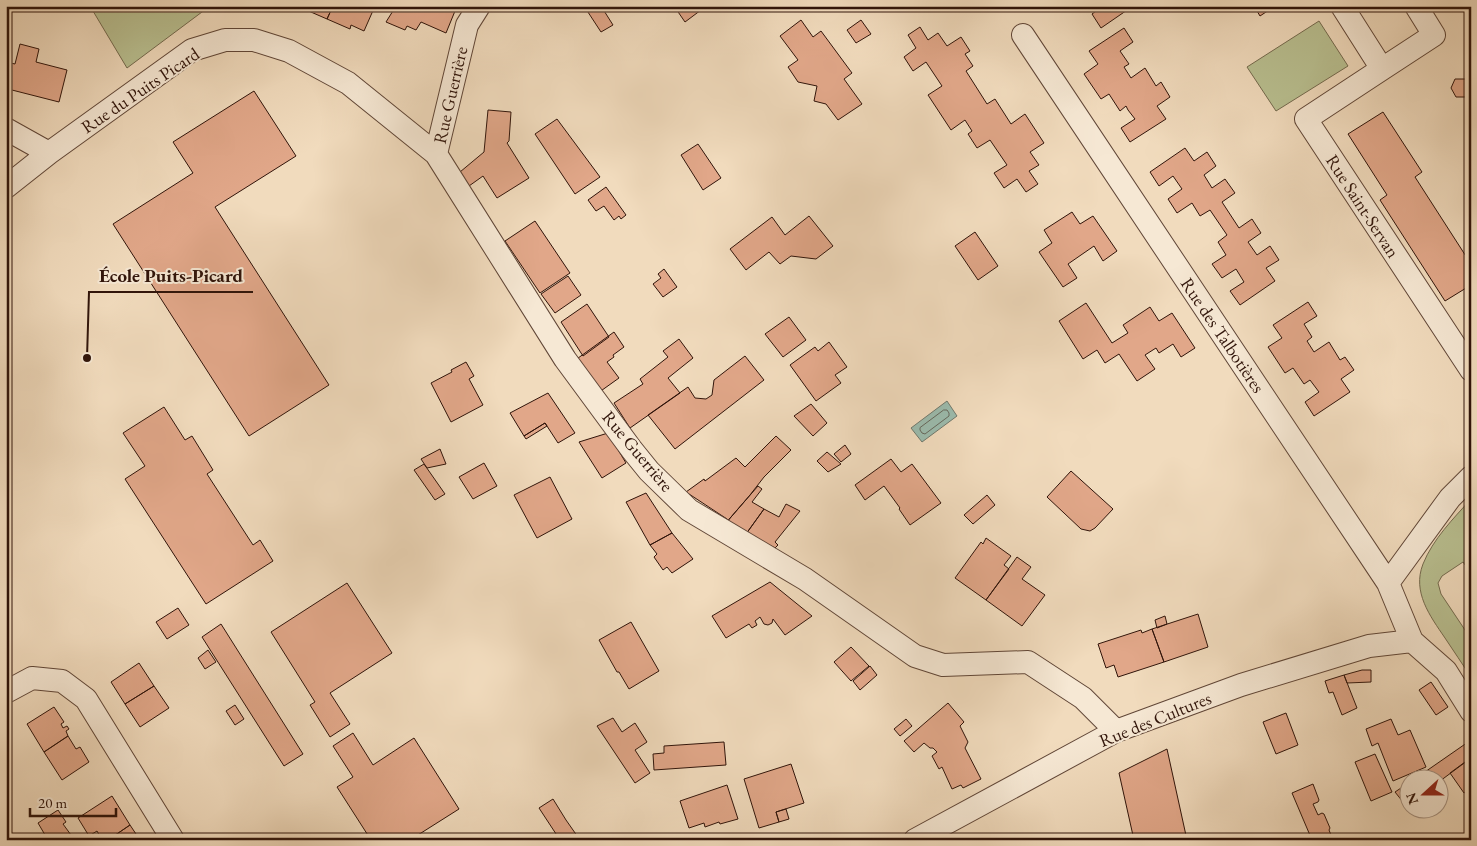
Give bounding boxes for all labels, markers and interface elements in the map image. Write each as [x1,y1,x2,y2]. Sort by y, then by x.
street label: Rue du Puits Picard [76,41,204,138]
street label: Rue Guerrière [428,44,472,146]
street label: Rue Saint-Servan [1321,150,1405,262]
callout: École Puits-Picard [89,258,253,292]
text: École Puits-Picard [99,263,244,288]
street label: Rue des Talbotières [1176,273,1270,397]
street label: Rue Guerrière [597,406,679,496]
street label: Rue des Cultures [1095,686,1215,752]
north arrow [1400,768,1450,818]
scale bar [30,786,116,818]
text: N [1401,790,1422,807]
text: 20 m [38,793,67,812]

